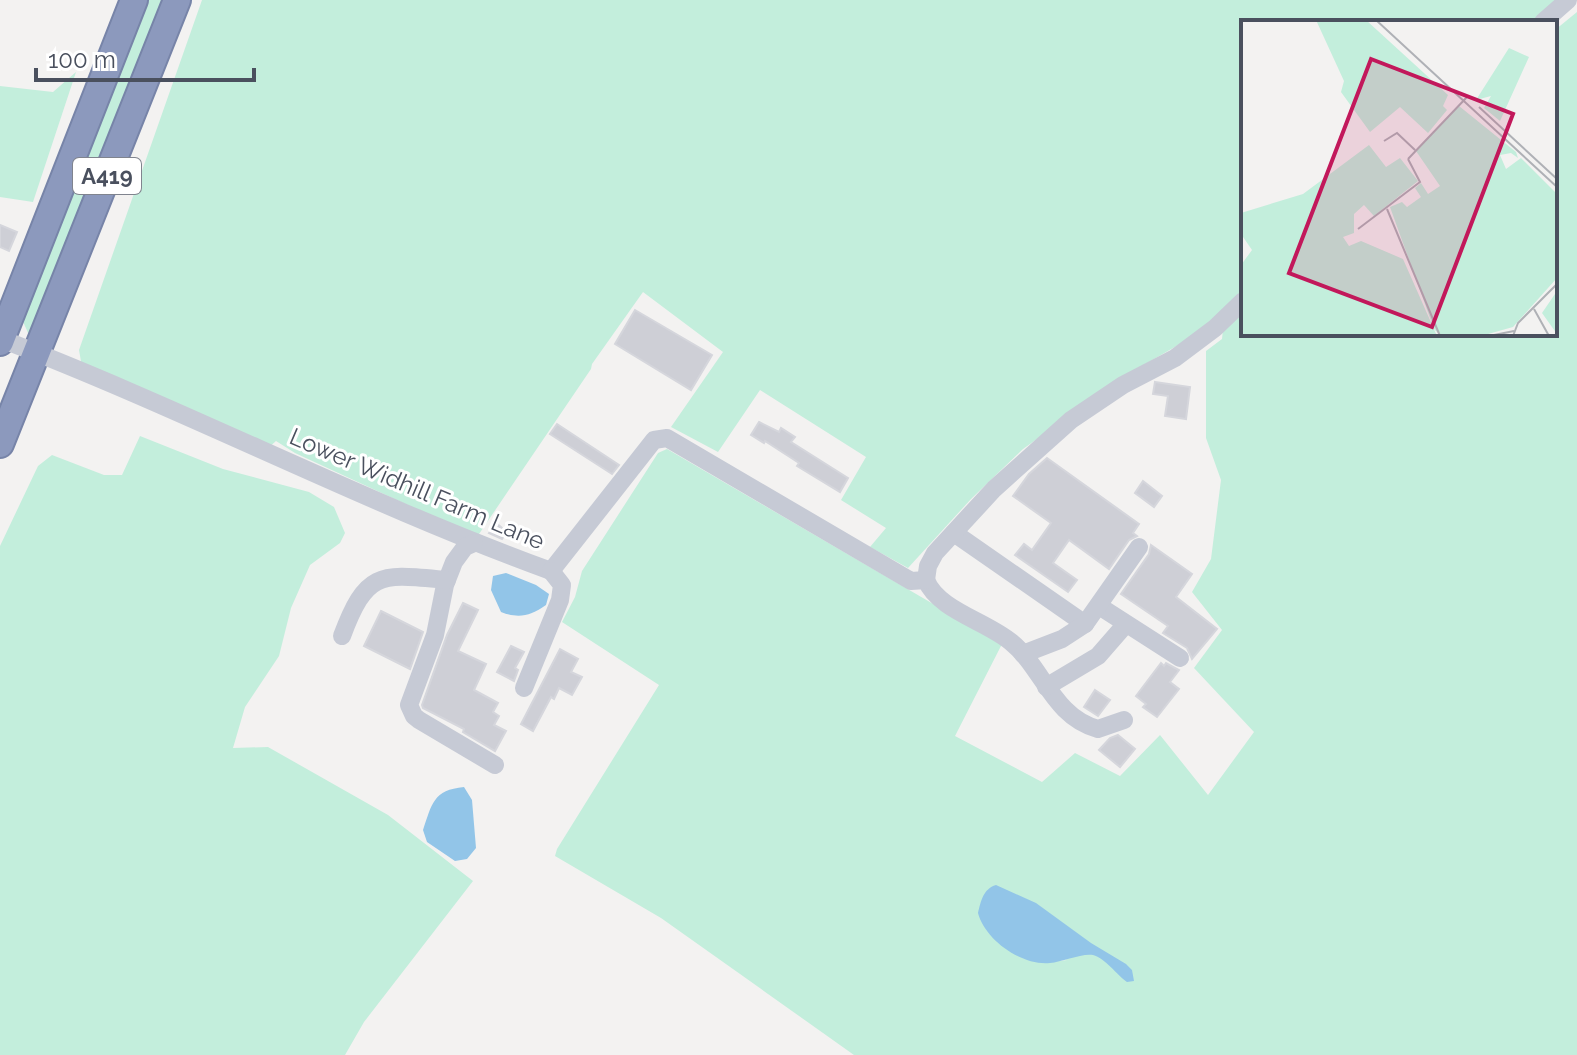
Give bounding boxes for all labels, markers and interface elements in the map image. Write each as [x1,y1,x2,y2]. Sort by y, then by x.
inset map [1241,20,1557,336]
scale bar [36,32,254,82]
text: 100 m [48,45,116,74]
road number: A419 [73,158,141,194]
street label: Lower Widhill Farm Lane [285,422,549,555]

